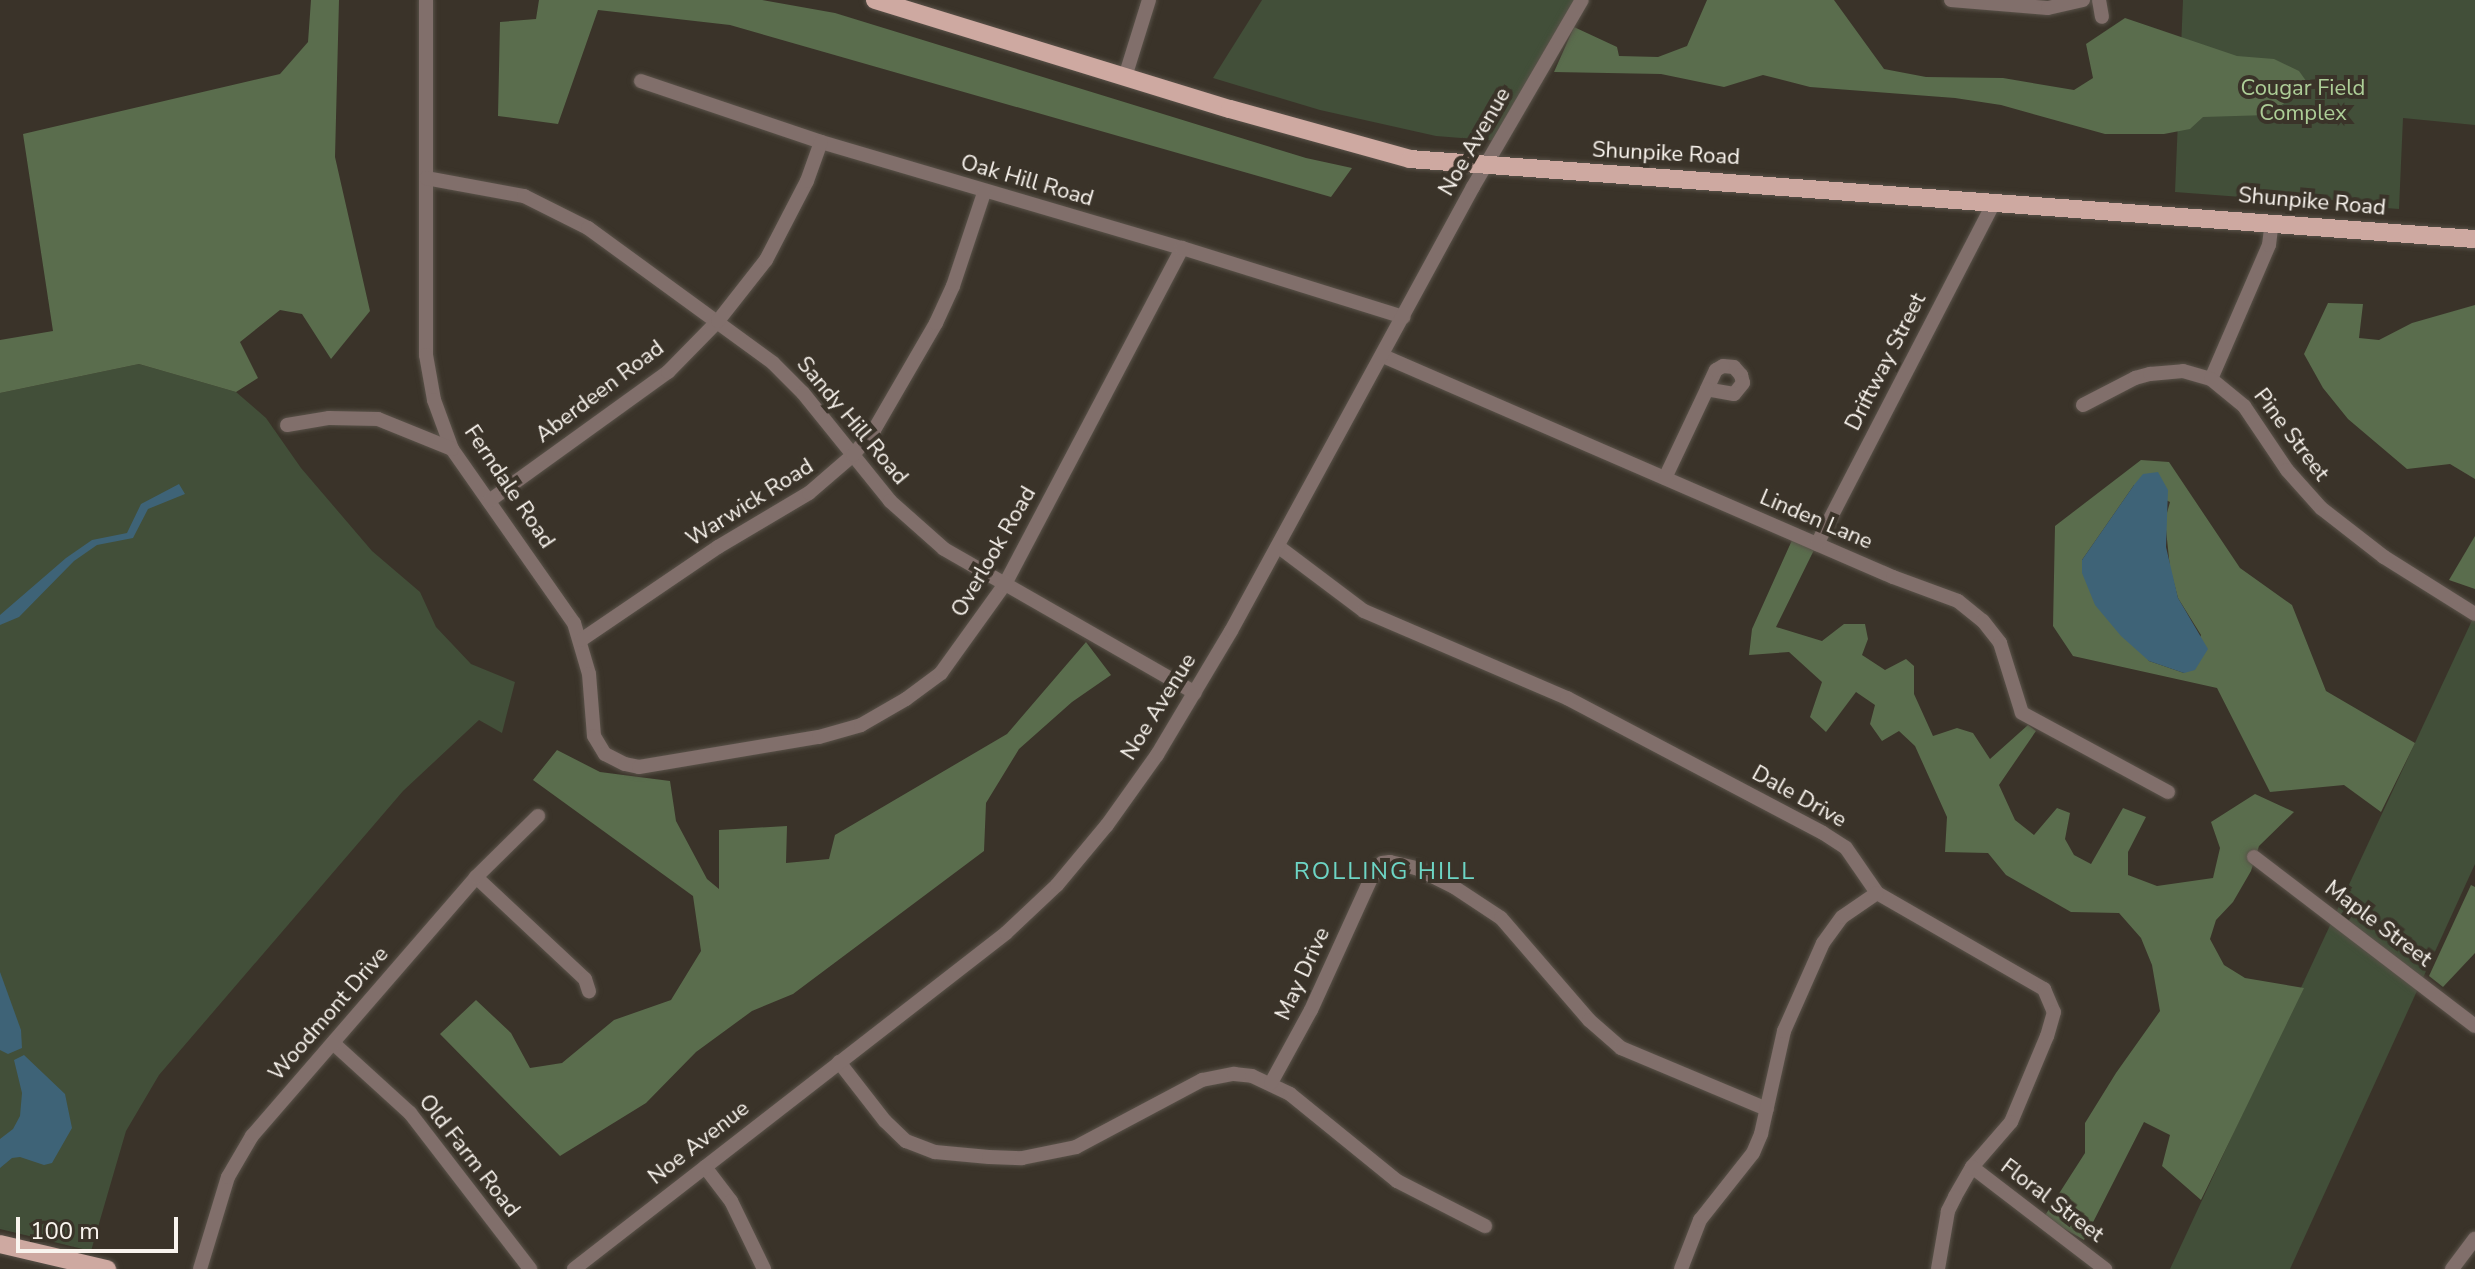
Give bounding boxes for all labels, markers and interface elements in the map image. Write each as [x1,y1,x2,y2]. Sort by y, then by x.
park label: Cougar Field Complex [2241,75,2365,126]
street label: Noe Avenue [1433,83,1517,201]
street label: Shunpike Road [1591,137,1741,171]
street label: Oak Hill Road [958,149,1096,213]
street label: Shunpike Road [2237,182,2387,222]
street label: Driftway Street [1840,289,1932,435]
street label: Aberdeen Road [531,335,669,449]
street label: Sandy Hill Road [791,352,913,490]
street label: Pine Street [2248,384,2334,486]
street label: Ferndale Road [458,420,560,554]
street label: Warwick Road [682,453,818,553]
street label: Overlook Road [946,482,1042,622]
street label: Linden Lane [1756,484,1876,556]
street label: Noe Avenue [1116,649,1202,765]
street label: Dale Drive [1747,760,1851,834]
district label: ROLLING HILL [1294,858,1476,886]
street label: Maple Street [2319,875,2437,973]
street label: May Drive [1270,923,1336,1025]
street label: Woodmont Drive [263,941,395,1087]
street label: Old Farm Road [413,1089,525,1223]
street label: Noe Avenue [643,1095,755,1191]
street label: Floral Street [1995,1154,2109,1248]
scale bar [20,1201,182,1251]
text: 100 m [30,1215,100,1247]

